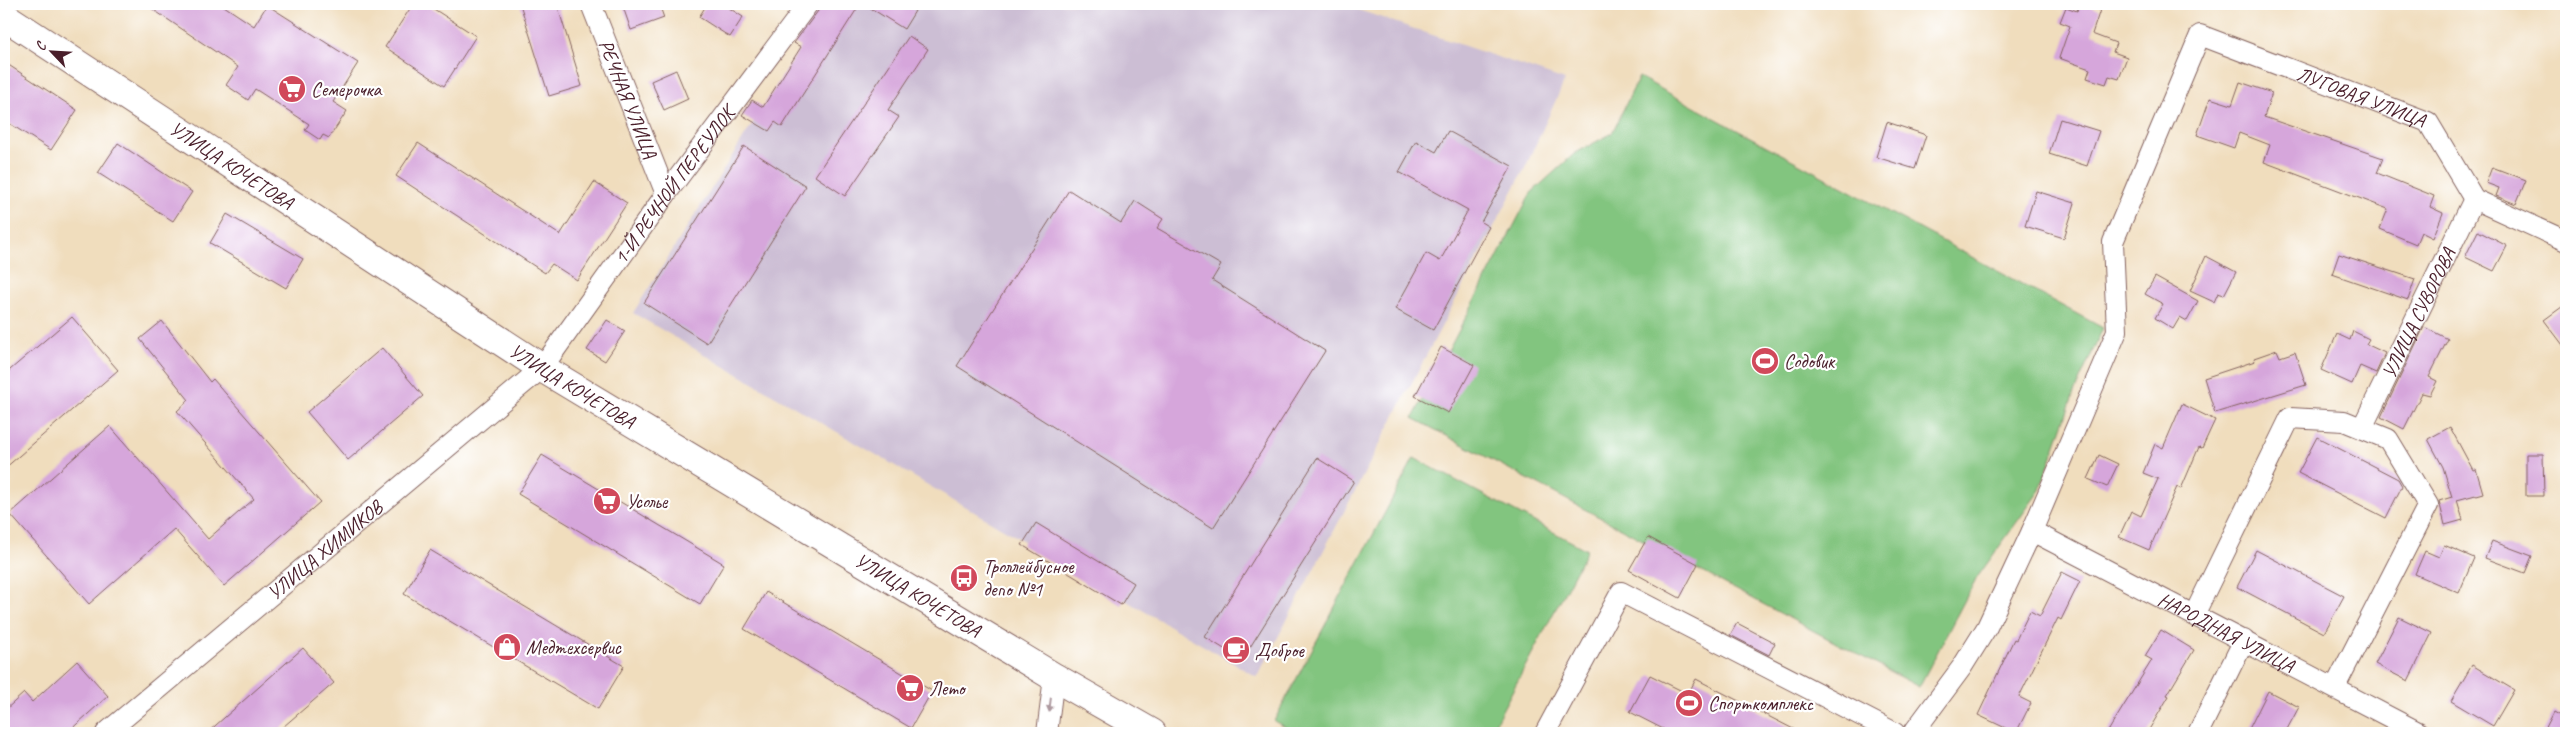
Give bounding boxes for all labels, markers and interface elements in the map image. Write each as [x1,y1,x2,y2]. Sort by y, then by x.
north arrow [28,28,78,78]
street label: РЕЧНАЯ УЛИЦА [593,36,663,163]
text: С [32,38,51,53]
street label: ЛУГОВАЯ УЛИЦА [2293,61,2430,133]
supermarket icon: Семерочка [277,74,307,104]
place label: Семерочка [311,77,383,102]
street label: 1-Й РЕЧНОЙ ПЕРЕУЛОК [608,98,743,269]
street label: УЛИЦА КОЧЕТОВА [165,116,299,215]
street label: УЛИЦА СУВОРОВА [2376,243,2461,382]
street label: УЛИЦА КОЧЕТОВА [504,338,640,435]
sports icon: Содовик [1750,346,1780,376]
place label: Содовик [1784,349,1836,374]
supermarket icon: Усолье [592,486,622,516]
place label: Усолье [626,489,669,514]
street label: УЛИЦА ХИМИКОВ [262,494,389,606]
street label: УЛИЦА КОЧЕТОВА [850,548,986,643]
place label: Троллейбусное депо №1 [983,554,1075,602]
bus stop icon: Троллейбусное депо №1 [949,563,979,593]
street label: НАРОДНАЯ УЛИЦА [2154,587,2299,679]
shop icon: Медтехсервис [492,632,522,662]
place label: Медтехсервис [526,635,622,660]
cafe icon: Доброе [1221,635,1251,665]
place label: Доброе [1255,638,1305,663]
supermarket icon: Лето [895,673,925,703]
place label: Лето [929,676,966,701]
sports icon: Спорткомплекс [1674,688,1704,718]
place label: Спорткомплекс [1708,691,1814,716]
one-way arrow [1046,697,1054,713]

